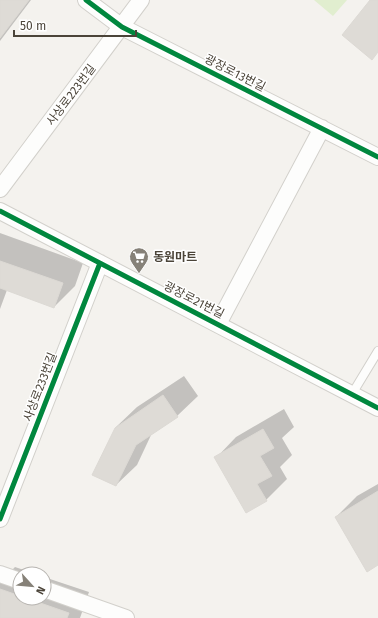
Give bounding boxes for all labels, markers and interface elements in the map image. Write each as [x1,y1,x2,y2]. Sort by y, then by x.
scale bar [14,12,136,38]
text: 50 m [20,19,46,33]
street label: 광장로13번길 [202,52,268,94]
street label: 사상로223번길 [43,62,99,128]
supermarket icon: 동원마트 [128,246,150,274]
place label: 동원마트 [153,250,197,264]
street label: 광장로21번길 [161,279,227,321]
street label: 사상로233번길 [20,350,60,424]
north arrow [12,566,52,606]
text: N [33,584,48,597]

